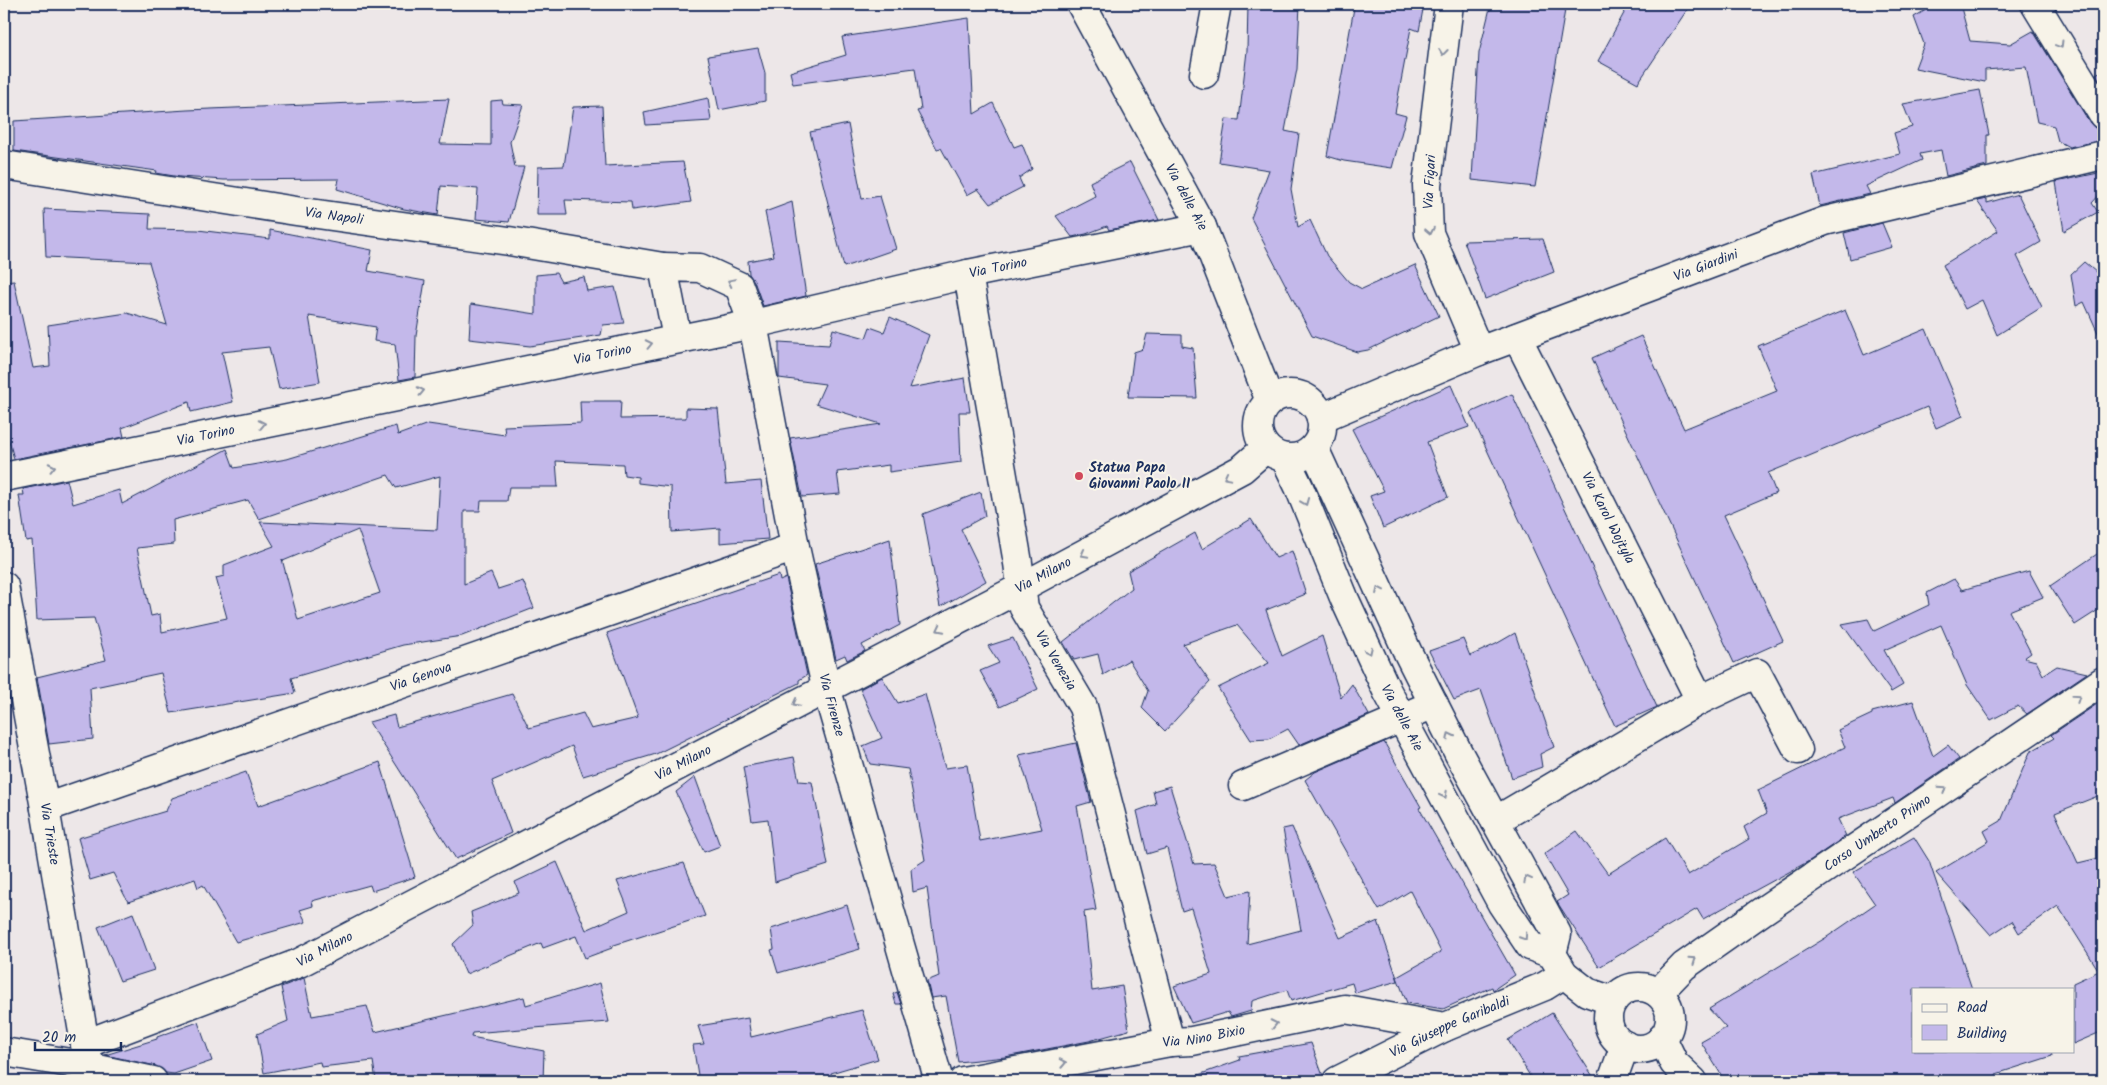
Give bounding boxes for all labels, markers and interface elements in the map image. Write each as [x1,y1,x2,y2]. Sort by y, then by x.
one-way arrow [2054,40,2064,49]
one-way arrow [1438,48,1449,56]
street label: Via Figari [1418,153,1442,210]
street label: Via delle Aie [1159,160,1213,235]
street label: Via Napoli [303,201,365,231]
one-way arrow [1424,226,1435,235]
street label: Via Giardini [1671,243,1742,288]
street label: Via Torino [967,251,1029,284]
one-way arrow [728,279,737,289]
street label: Via Torino [572,338,634,371]
one-way arrow [645,339,653,350]
one-way arrow [417,386,426,397]
street label: Via Torino [175,419,237,452]
one-way arrow [258,419,267,429]
place label: Statua Papa Giovanni Paolo II [1089,457,1190,495]
one-way arrow [47,462,56,473]
street label: Via Karol Wojtyla [1575,468,1641,568]
marker: Statua Papa Giovanni Paolo II [1073,470,1085,482]
one-way arrow [1224,471,1233,481]
one-way arrow [1299,497,1310,506]
one-way arrow [1080,547,1089,557]
street label: Via Milano [1011,551,1076,600]
one-way arrow [1374,586,1385,595]
one-way arrow [936,623,945,633]
street label: Via Venezia [1029,626,1082,695]
one-way arrow [1363,646,1373,655]
street label: Via Genova [387,656,455,698]
street label: Via Firenze [812,672,851,740]
street label: Via delle Aie [1374,681,1429,756]
one-way arrow [2072,695,2081,704]
one-way arrow [792,697,801,707]
one-way arrow [1446,732,1456,741]
street label: Via Milano [651,739,716,787]
one-way arrow [1937,786,1946,795]
street label: Corso Umberto Primo [1819,789,1936,878]
one-way arrow [1438,790,1448,799]
street label: Via Trieste [33,801,66,867]
one-way arrow [1523,875,1533,884]
street label: Via Milano [293,926,357,973]
one-way arrow [1517,932,1527,941]
one-way arrow [1687,957,1697,966]
legend [1912,988,2074,1052]
street label: Via Giuseppe Garibaldi [1386,990,1514,1064]
text: Road [1957,996,1988,1020]
street label: Via Nino Bixio [1161,1019,1247,1054]
one-way arrow [1269,1019,1278,1029]
scale bar [35,1020,121,1052]
text: Building [1957,1022,2007,1046]
text: 20 m [42,1026,76,1050]
one-way arrow [1058,1058,1067,1068]

